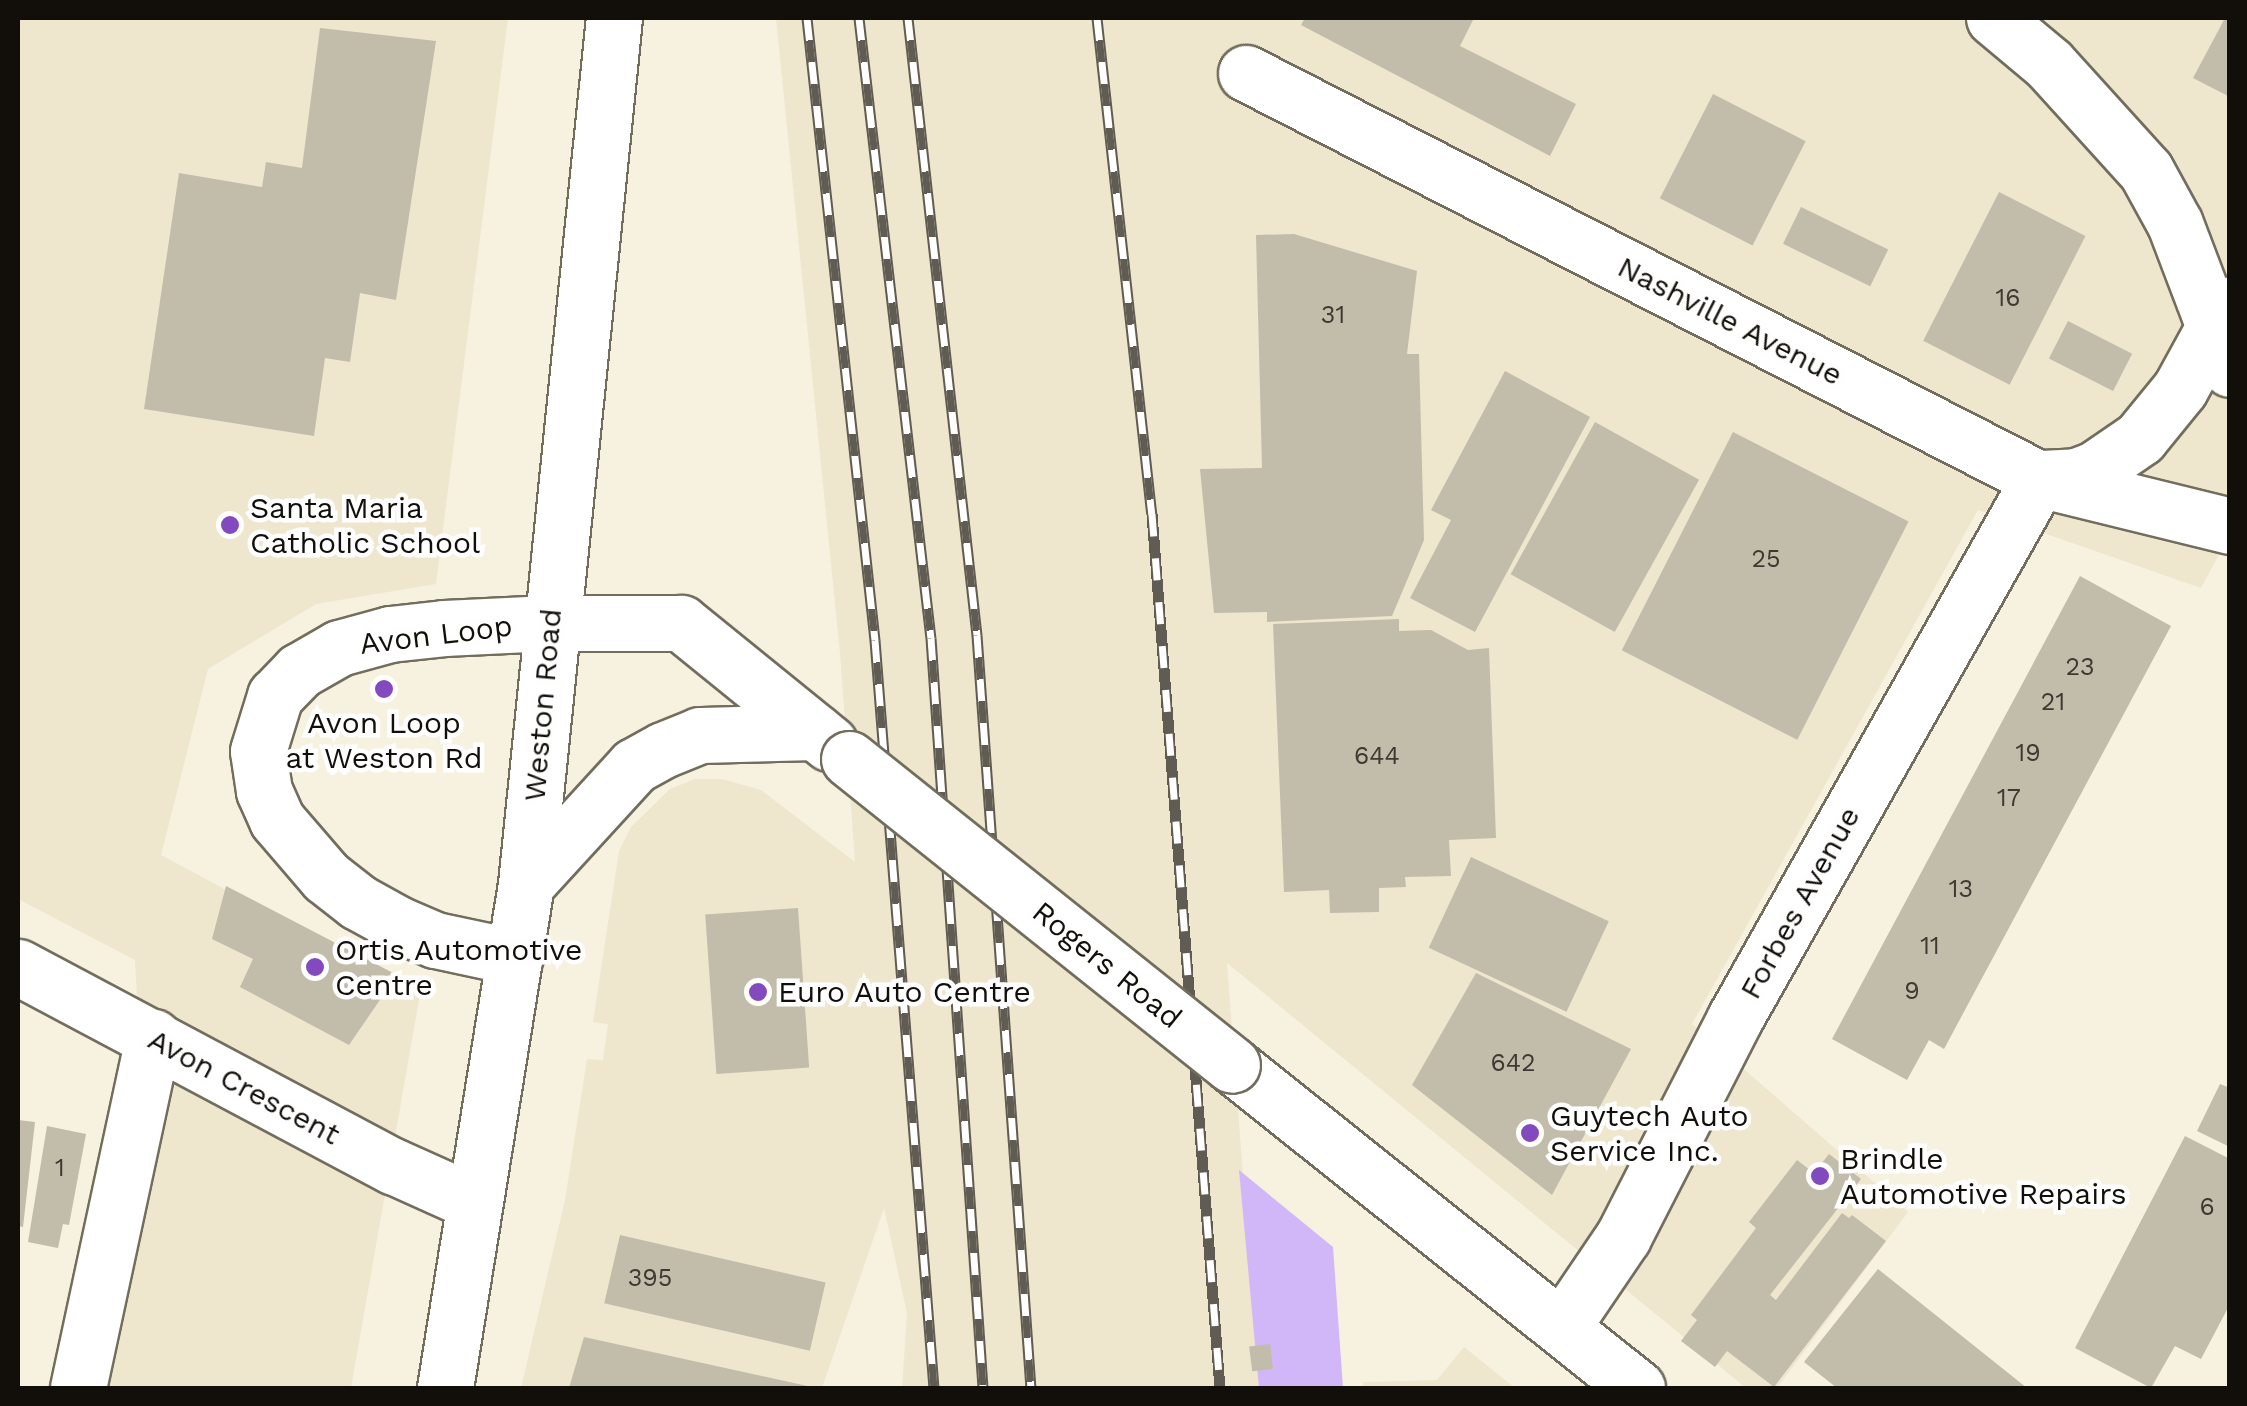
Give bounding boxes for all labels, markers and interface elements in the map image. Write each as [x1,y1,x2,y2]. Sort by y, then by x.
street label: Nashville Avenue [1611,249,1849,393]
house number: 16 [1996,283,2020,313]
house number: 31 [1321,300,1345,330]
place label: Santa Maria Catholic School [250,490,480,560]
marker: Santa Maria Catholic School [219,514,241,536]
house number: 25 [1751,544,1781,574]
street label: Weston Road [517,607,569,803]
street label: Avon Loop [358,608,514,662]
house number: 23 [2065,652,2095,682]
marker: Avon Loop at Weston Rd [373,678,395,700]
house number: 21 [2041,687,2065,717]
place label: Avon Loop at Weston Rd [285,705,483,776]
house number: 19 [2015,738,2041,768]
house number: 644 [1354,741,1400,771]
house number: 17 [1997,783,2021,813]
street label: Forbes Avenue [1732,800,1868,1006]
house number: 13 [1949,874,1973,904]
street label: Rogers Road [1025,894,1189,1036]
house number: 11 [1920,931,1940,961]
place label: Ortis Automotive Centre [335,932,584,1002]
marker: Ortis Automotive Centre [304,956,326,978]
place label: Euro Auto Centre [778,974,1032,1010]
house number: 9 [1904,976,1920,1006]
marker: Euro Auto Centre [747,981,769,1003]
street label: Avon Crescent [142,1021,346,1153]
house number: 642 [1490,1048,1536,1078]
place label: Guytech Auto Service Inc. [1550,1098,1750,1168]
marker: Guytech Auto Service Inc. [1519,1122,1541,1144]
place label: Brindle Automotive Repairs [1840,1141,2127,1212]
house number: 1 [55,1153,65,1183]
marker: Brindle Automotive Repairs [1809,1165,1831,1187]
house number: 6 [2199,1192,2215,1222]
house number: 395 [628,1263,672,1293]

